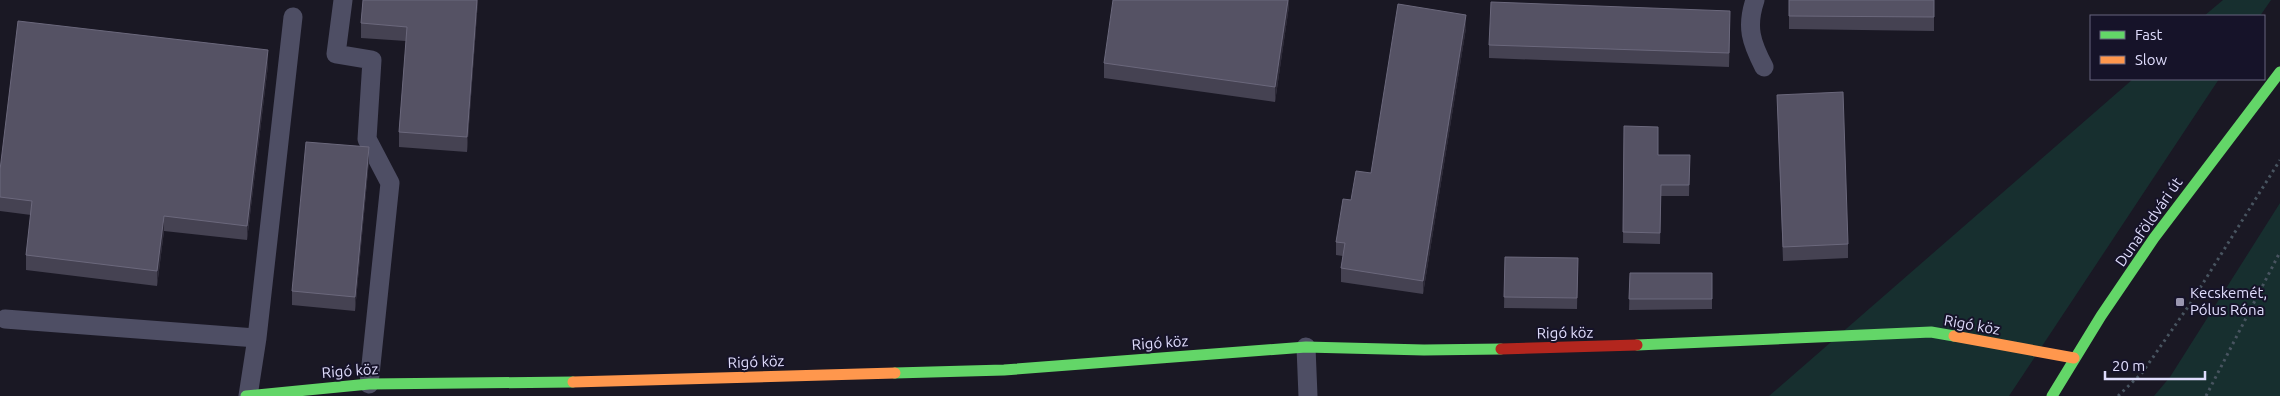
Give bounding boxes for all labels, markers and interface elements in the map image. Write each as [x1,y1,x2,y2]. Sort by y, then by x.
legend [2090,15,2265,80]
text: Fast [2135,26,2163,43]
text: Slow [2135,51,2168,68]
street label: Dunaföldvári út [2112,174,2186,270]
place label: Kecskemét, Pólus Róna [2190,284,2267,318]
marker: Kecskemét, Pólus Róna [2174,296,2186,308]
street label: Rigó köz [1943,311,2002,338]
street label: Rigó köz [1537,324,1594,341]
street label: Rigó köz [1131,332,1189,353]
scale bar [2105,348,2205,380]
street label: Rigó köz [727,352,785,371]
text: 20 m [2112,357,2145,374]
street label: Rigó köz [321,360,379,381]

